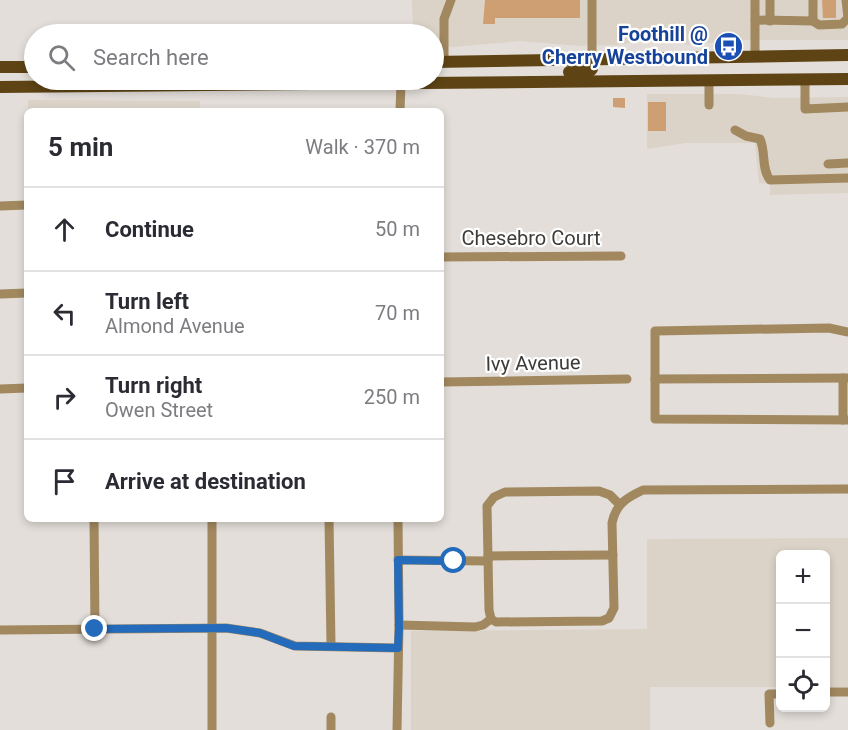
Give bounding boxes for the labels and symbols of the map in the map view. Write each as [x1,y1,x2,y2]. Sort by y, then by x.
place label: Foothill @ Cherry Westbound [542,22,708,69]
bus stop icon: Foothill @ Cherry Westbound [713,30,745,62]
street label: Chesebro Court [461,226,601,250]
street label: Ivy Avenue [485,350,581,376]
route start [440,547,466,573]
route end [81,615,107,641]

